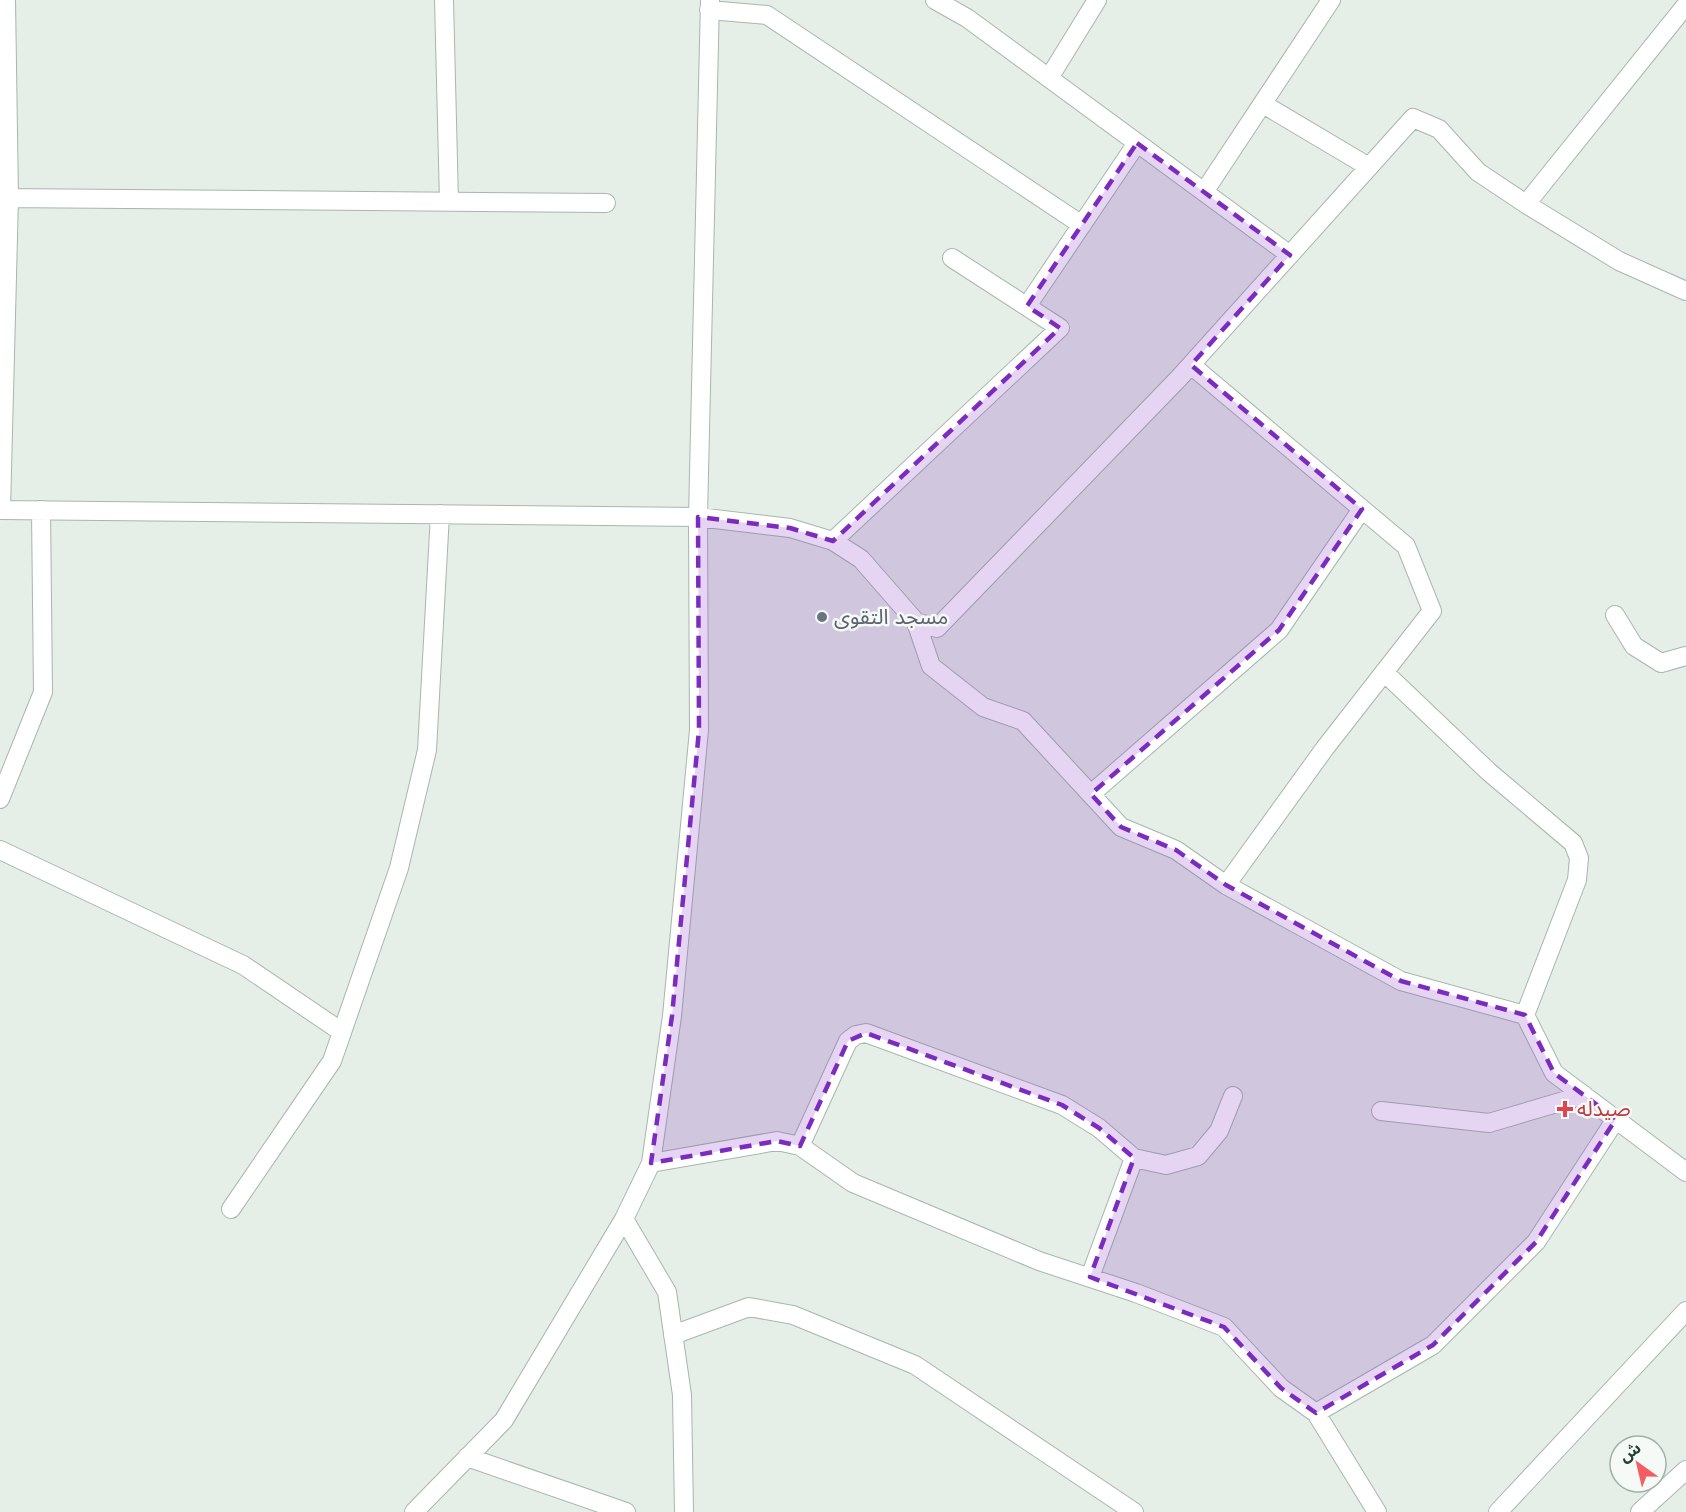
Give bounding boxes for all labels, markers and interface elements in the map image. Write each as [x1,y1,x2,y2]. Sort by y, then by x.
place label: مسجد التقوى [834,602,948,632]
marker: مسجد التقوى [815,610,829,624]
place label: صيدله [1577,1094,1631,1124]
marker: صيدله [1558,1102,1572,1116]
north arrow [1608,1434,1668,1494]
text: ش [1614,1436,1645,1468]

